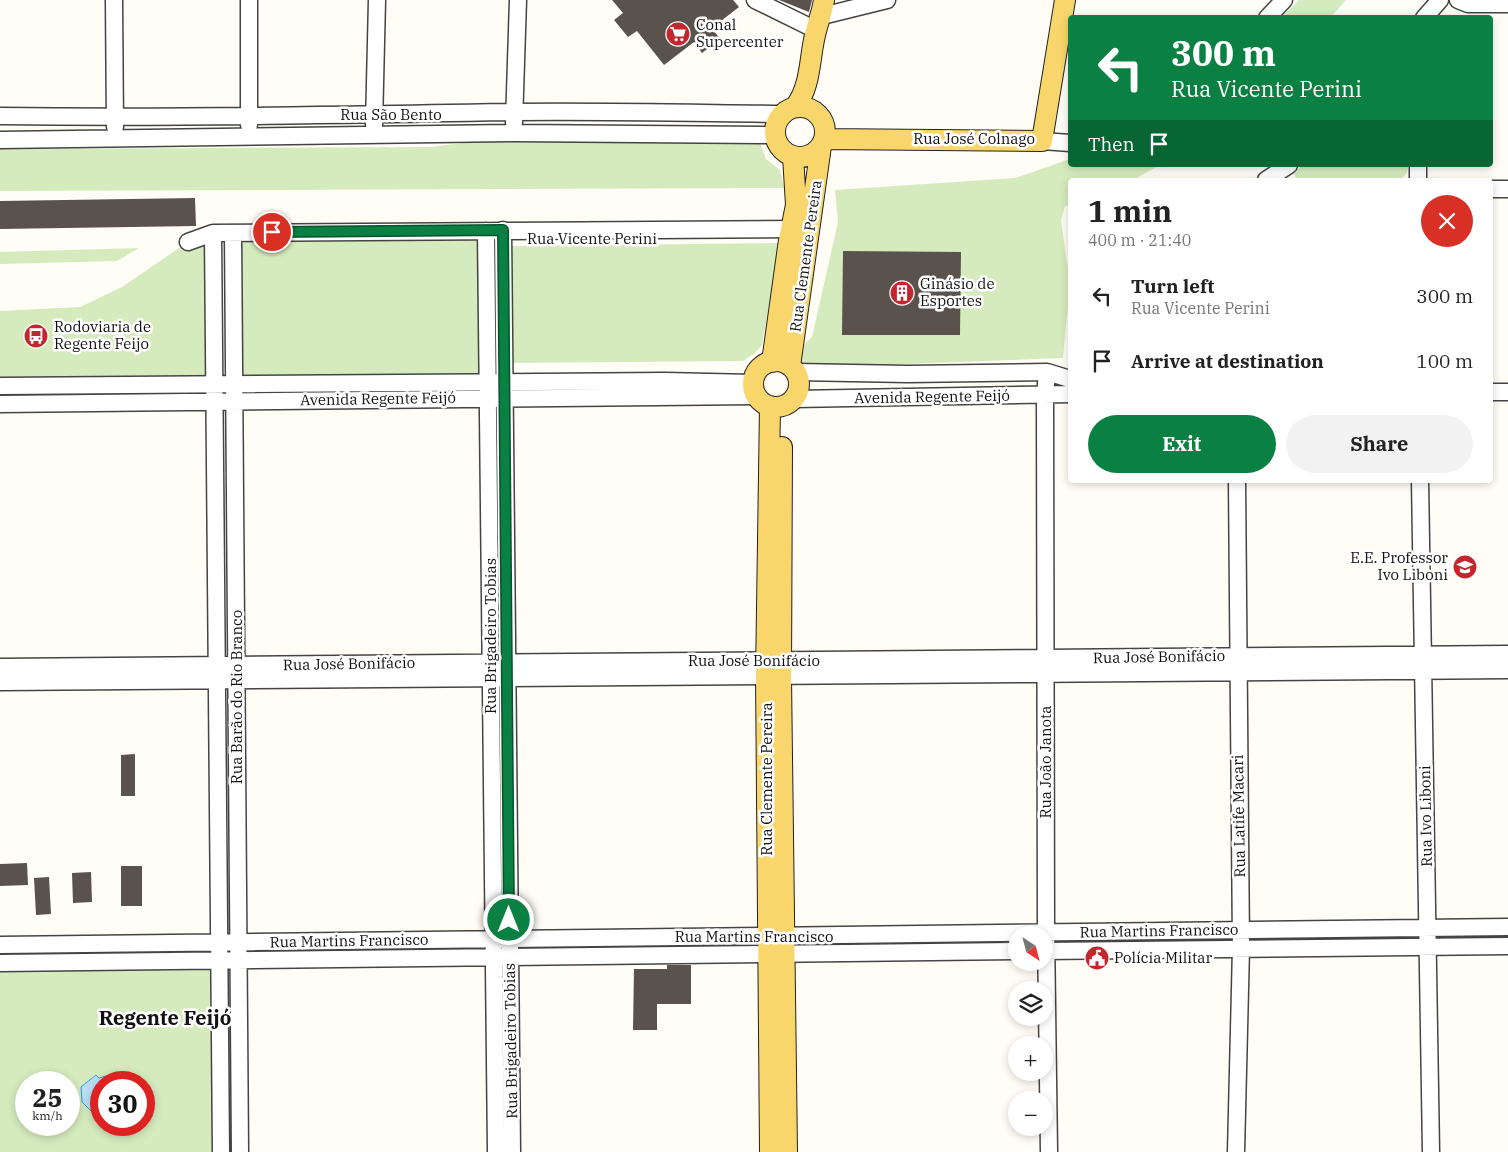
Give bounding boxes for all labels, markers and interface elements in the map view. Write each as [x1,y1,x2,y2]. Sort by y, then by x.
place label: Conal Supercenter [696,15,784,51]
supermarket icon: Conal Supercenter [665,21,691,47]
text: 300 m [1171,30,1276,76]
icon: left [1088,35,1153,100]
text: Rua Vicente Perini [1171,74,1362,103]
street label: Rua São Bento [340,105,442,124]
street label: Rua José Colnago [913,129,1035,148]
icon: arrive [1145,130,1173,158]
text: Then [1088,132,1135,156]
street label: Rua Clemente Pereira [785,179,826,333]
text: 1 min [1088,191,1172,230]
button: close [1421,195,1473,247]
pin [251,211,293,253]
icon: arrive [258,218,286,246]
street label: Rua Vicente Perini [527,229,657,248]
text: 400 m · 21:40 [1088,230,1191,250]
place label: Ginásio de Esportes [920,274,994,310]
text: Turn left [1131,274,1214,298]
building icon: Ginásio de Esportes [889,280,915,306]
icon: left [1088,282,1116,310]
text: 300 m [1416,284,1473,308]
text: Rua Vicente Perini [1131,298,1270,318]
place label: Rodoviaria de Regente Feijo [54,317,151,353]
bus stop icon: Rodoviaria de Regente Feijo [23,323,49,349]
icon: arrive [1088,347,1116,375]
text: Arrive at destination [1131,349,1324,373]
text: 100 m [1416,349,1473,373]
street label: Avenida Regente Feijó [854,386,1010,407]
street label: Avenida Regente Feijó [300,388,456,409]
button: Exit [1088,415,1276,473]
button: Share [1286,415,1473,473]
place label: E.E. Professor Ivo Liboni [1350,548,1448,584]
school or university icon: E.E. Professor Ivo Liboni [1452,554,1478,580]
street label: Rua Brigadeiro Tobias [481,558,500,714]
street label: Rua Barão do Rio Branco [227,610,246,784]
street label: Rua José Bonifácio [1093,646,1225,667]
street label: Rua José Bonifácio [688,651,820,670]
street label: Rua José Bonifácio [283,653,415,674]
street label: Rua Clemente Pereira [757,702,776,856]
street label: Rua João Janota [1036,706,1055,818]
street label: Rua Latife Macari [1228,754,1249,878]
street label: Rua Ivo Liboni [1415,765,1436,867]
position arrow [482,893,534,945]
street label: Rua Martins Francisco [1079,920,1238,941]
north arrow [1008,926,1052,971]
map controls [1008,926,1053,1136]
street label: Rua Martins Francisco [675,927,833,946]
street label: Rua Martins Francisco [269,930,428,951]
public building icon: Polícia Militar [1084,945,1110,971]
place label: Polícia Militar [1114,948,1212,967]
street label: Rua Brigadeiro Tobias [500,963,521,1119]
button: layers [1008,981,1053,1026]
district label: Regente Feijó [99,1004,231,1031]
button: + [1008,1036,1053,1081]
speed limit sign: 30 [90,1071,155,1136]
text: 25 [32,1081,63,1114]
button: − [1008,1091,1053,1136]
text: km/h [32,1108,63,1123]

